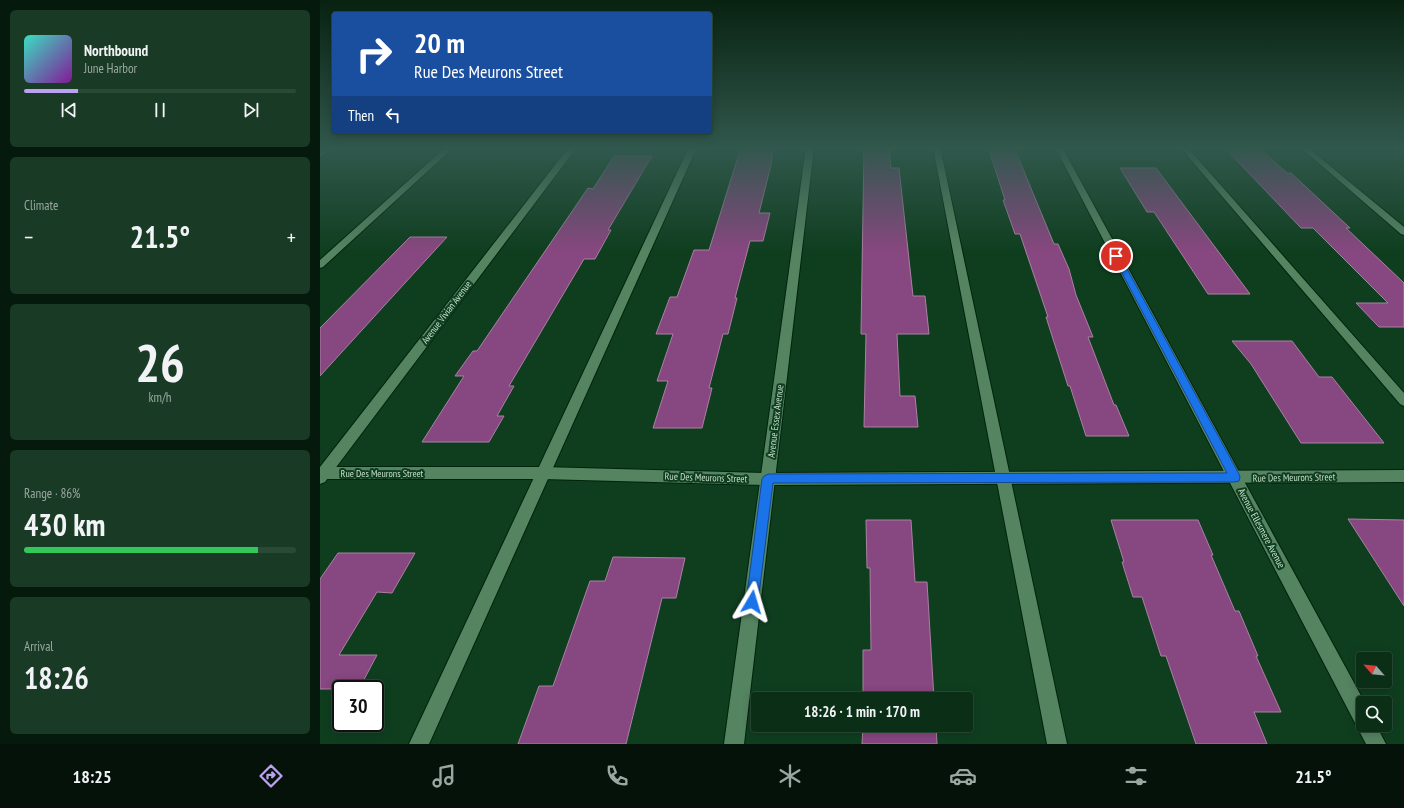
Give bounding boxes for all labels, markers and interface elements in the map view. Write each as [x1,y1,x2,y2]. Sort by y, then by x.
text: 20 m [414,24,465,61]
icon: right [348,28,400,80]
text: Northbound [84,41,148,60]
text: June Harbor [84,60,137,77]
text: Rue Des Meurons Street [414,60,563,83]
icon: previous [58,99,80,121]
icon: pause [149,99,171,121]
icon: next [240,99,262,121]
icon: left [382,104,404,126]
text: Then [348,106,374,125]
text: Climate [24,197,58,214]
text: 21.5° [130,217,190,256]
text: − [24,223,33,251]
text: + [287,223,296,251]
pin [1099,239,1133,273]
icon: arrive [1105,245,1127,267]
street label: Avenue Vivian Avenue [418,278,474,346]
text: 26 [135,329,185,396]
street label: Avenue Essex Avenue [765,384,786,458]
text: km/h [148,389,172,406]
street label: Rue Des Meurons Street [341,467,424,480]
street label: Rue Des Meurons Street [664,470,748,485]
street label: Rue Des Meurons Street [1253,470,1336,485]
text: Range · 86% [24,485,80,502]
street label: Avenue Ellesmere Avenue [1235,486,1288,570]
text: 430 km [24,505,105,544]
position arrow [731,581,773,623]
text: Arrival [24,638,53,655]
north arrow [1356,652,1392,688]
map controls [1356,652,1392,732]
text: 18:26 [24,658,89,697]
speed limit sign: 30 [332,680,384,732]
button: search [1356,696,1392,732]
text: 18:26 · 1 min · 170 m [804,702,920,721]
icon: directions [257,762,285,790]
icon: music [430,762,458,790]
icon: phone [603,762,631,790]
icon: climate [776,762,804,790]
icon: car [949,762,977,790]
icon: filters [1122,762,1150,790]
text: 18:25 [73,765,111,788]
text: 21.5° [1295,765,1331,788]

